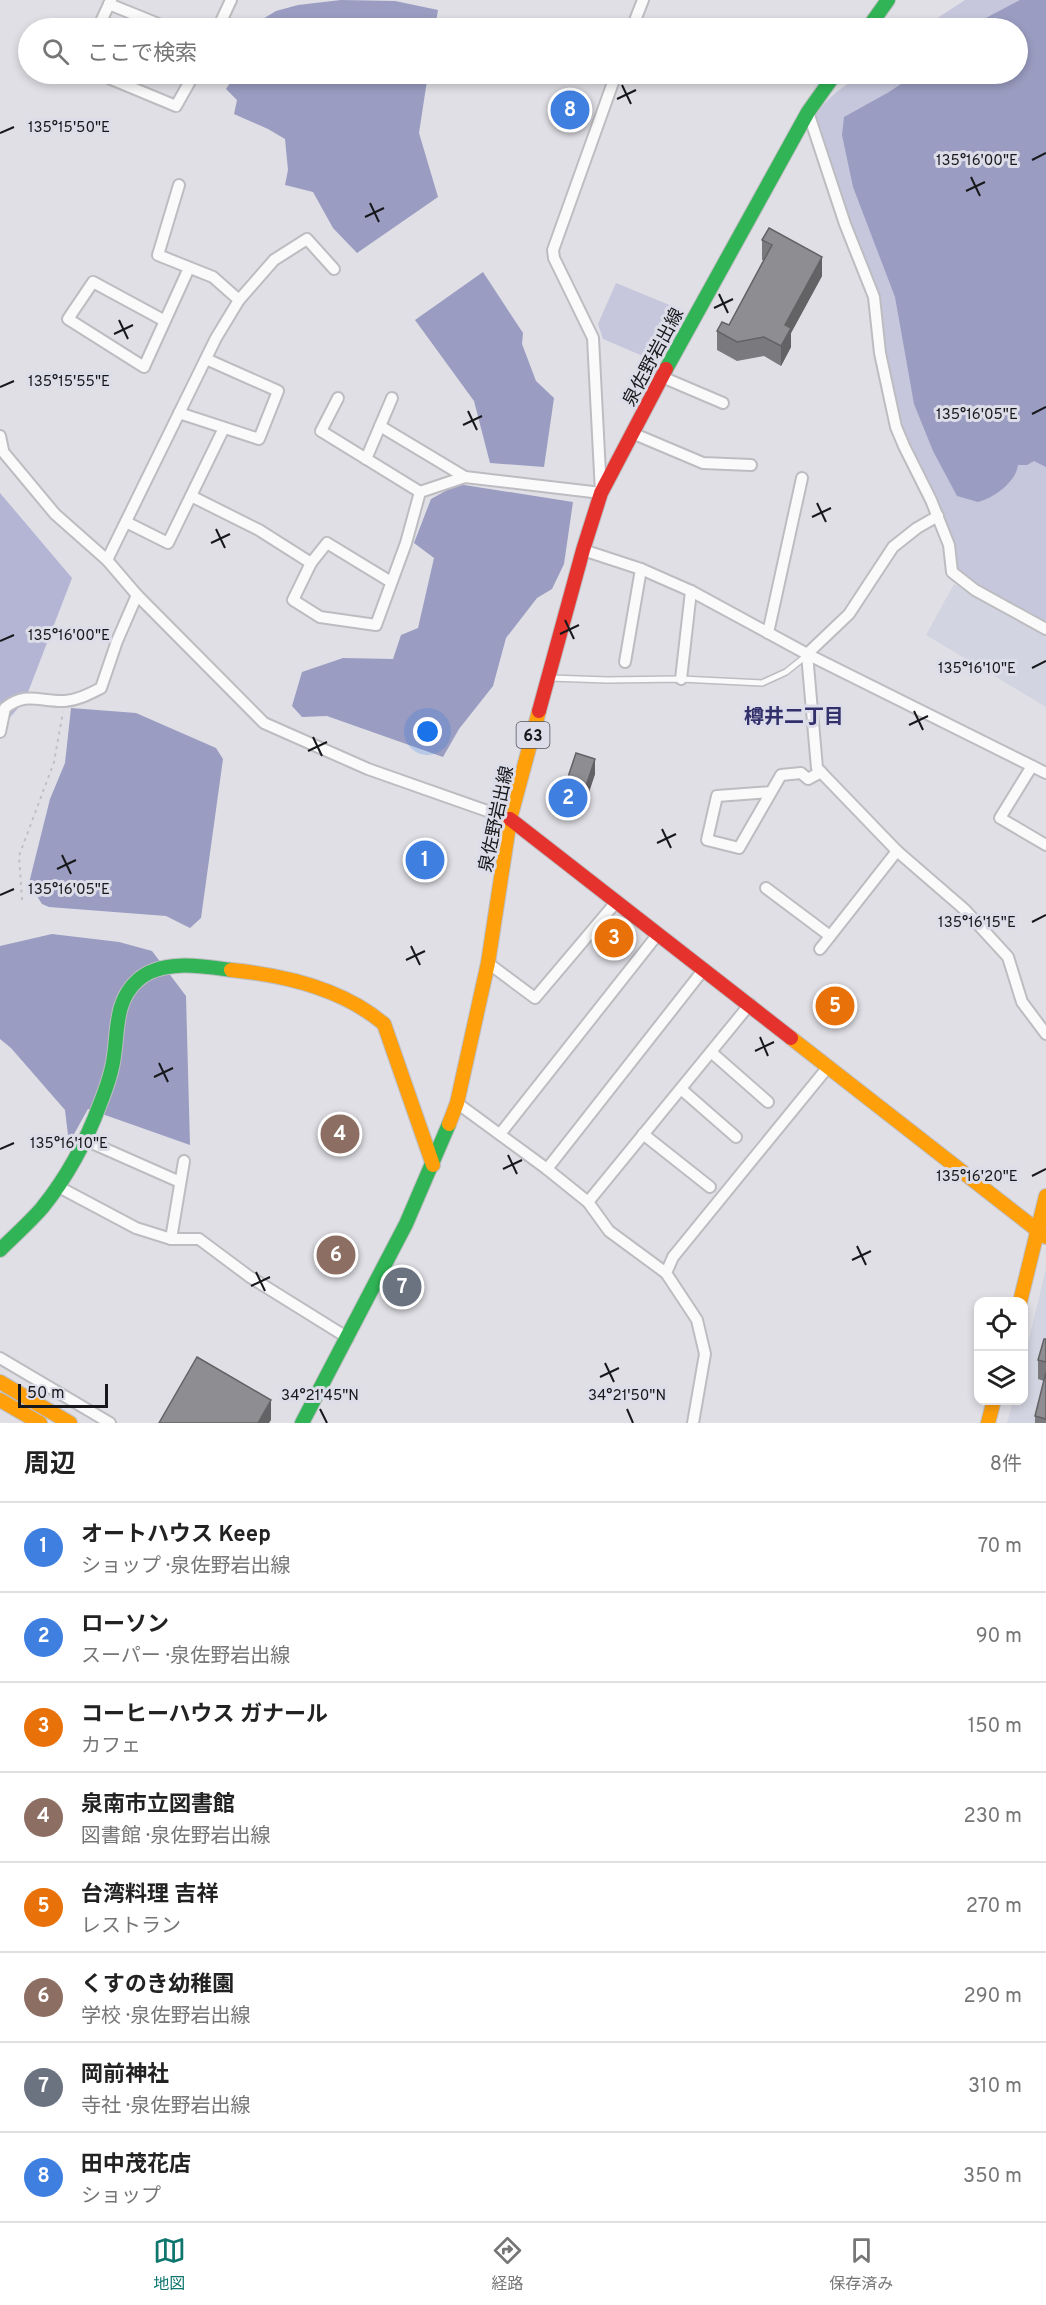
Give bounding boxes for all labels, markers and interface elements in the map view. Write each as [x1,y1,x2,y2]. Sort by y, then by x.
search box [18,18,1028,84]
icon: search [39,35,72,68]
text: ここで検索 [87,41,197,68]
pin: 8 [550,88,590,132]
text: 135°15'50"E [28,119,110,138]
text: 135°16'00"E [936,152,1018,171]
street label: 泉佐野岩出線 [619,305,690,411]
text: 135°15'55"E [28,373,110,392]
text: 135°16'05"E [936,406,1018,425]
text: 135°16'00"E [28,627,110,646]
text: 135°16'10"E [938,660,1016,679]
district label: 樽井二丁目 [744,705,844,731]
your location [413,717,442,746]
road number: 63 [516,722,550,748]
street label: 泉佐野岩出線 [475,764,520,875]
pin: 2 [548,776,588,820]
pin: 1 [406,838,444,882]
text: 135°16'05"E [28,881,110,900]
text: 135°16'15"E [938,914,1016,933]
pin: 3 [594,916,634,960]
pin: 5 [816,984,854,1028]
pin: 4 [320,1112,360,1156]
text: 135°16'10"E [30,1135,108,1154]
text: 135°16'20"E [936,1168,1018,1187]
pin: 6 [316,1232,356,1278]
pin: 7 [382,1264,422,1310]
map controls [974,1297,1028,1405]
button: locate [974,1297,1028,1351]
button: layers [974,1351,1028,1405]
scale bar [18,1381,108,1408]
text: 50 m [27,1384,65,1404]
text: 34°21'45"N [281,1387,359,1406]
text: 34°21'50"N [588,1387,666,1406]
text: 周辺 [24,1449,76,1482]
text: 8件 [990,1452,1022,1478]
text: オートハウス Keep [81,1522,271,1549]
text: 1 [40,1534,48,1560]
text: 70 m [978,1534,1022,1560]
text: ショップ · 泉佐野岩出線 [81,1554,290,1580]
text: ローソン [81,1612,169,1639]
text: 2 [37,1624,50,1650]
text: 90 m [976,1624,1022,1650]
text: スーパー · 泉佐野岩出線 [81,1644,290,1670]
text: コーヒーハウス ガナール [81,1702,328,1729]
text: 3 [38,1714,50,1740]
text: 150 m [968,1714,1022,1740]
text: カフェ [81,1734,141,1760]
text: 泉南市立図書館 [81,1792,235,1819]
text: 4 [37,1804,50,1830]
text: 230 m [963,1804,1022,1830]
text: 図書館 · 泉佐野岩出線 [81,1824,270,1850]
text: 台湾料理 吉祥 [81,1882,219,1909]
text: 5 [37,1894,50,1920]
text: 270 m [966,1894,1022,1920]
text: レストラン [81,1914,181,1940]
text: くすのき幼稚園 [81,1972,234,1999]
text: 6 [37,1984,50,2010]
text: 290 m [964,1984,1022,2010]
text: 学校 · 泉佐野岩出線 [81,2004,250,2030]
text: 岡前神社 [81,2062,169,2089]
text: 7 [38,2074,49,2100]
text: 310 m [968,2074,1022,2100]
text: 寺社 · 泉佐野岩出線 [81,2094,250,2120]
text: 田中茂花店 [81,2152,191,2179]
text: 8 [37,2164,50,2190]
text: 350 m [963,2164,1022,2190]
text: ショップ [81,2184,161,2210]
tab: 地図 [153,2234,186,2295]
tab: 経路 [491,2234,524,2295]
tab: 保存済み [829,2234,893,2295]

